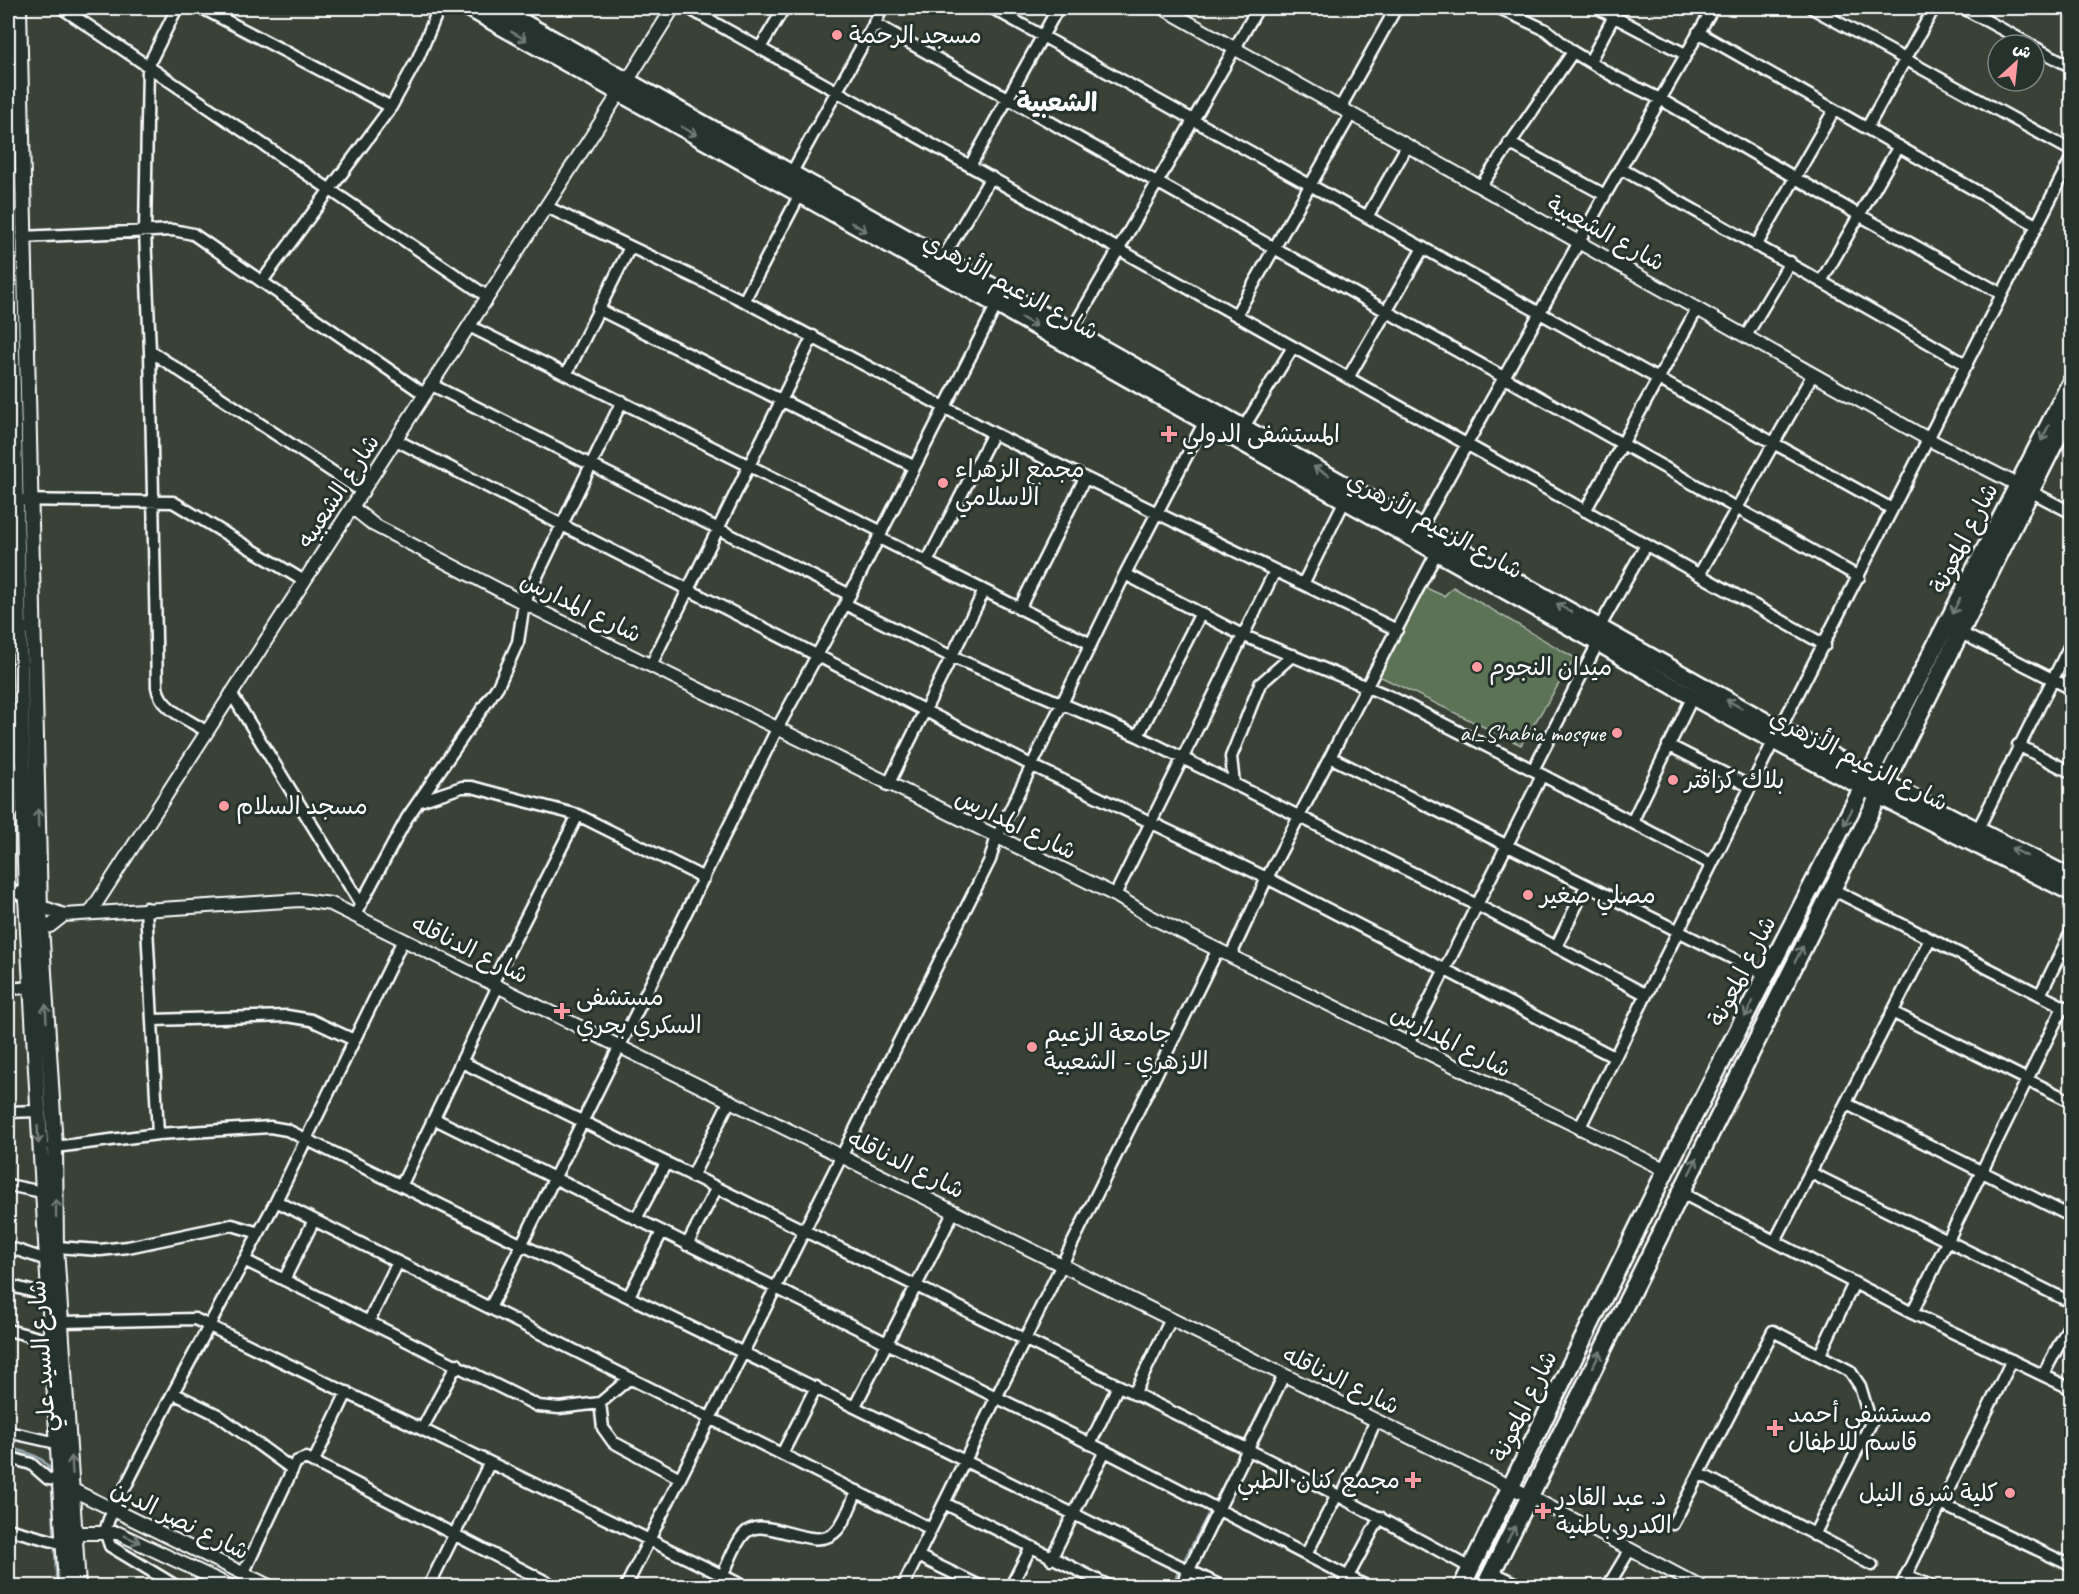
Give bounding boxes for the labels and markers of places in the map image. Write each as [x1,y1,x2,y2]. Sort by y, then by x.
place label: مسجد الرحمة [849,20,982,50]
marker: مسجد الرحمة [830,28,844,42]
place label: المستشفى الدولي [1182,419,1340,455]
marker: المستشفى الدولي [1160,425,1178,443]
place label: مجمع الزهراء الاسلامي [955,454,1085,518]
marker: مجمع الزهراء الاسلامي [936,476,950,490]
place label: ميدان النجوم [1489,652,1612,685]
marker: ميدان النجوم [1470,660,1484,674]
place label: al_Shabia mosque [1460,718,1607,748]
marker: al_Shabia mosque [1610,726,1624,740]
place label: بلاك كرافتر [1683,765,1784,795]
marker: بلاك كرافتر [1666,773,1680,787]
place label: مسجد السلام [236,791,368,824]
marker: مسجد السلام [217,799,231,813]
place label: مصلي صغير [1538,880,1656,916]
marker: مصلي صغير [1521,888,1535,902]
place label: مستشفى السكري بحري [576,982,702,1042]
marker: مستشفى السكري بحري [553,1002,571,1020]
place label: جامعة الزعيم الازهري - الشعبية [1044,1018,1208,1078]
marker: جامعة الزعيم الازهري - الشعبية [1025,1040,1039,1054]
place label: مستشفى أحمد قاسم للاطفال [1788,1399,1932,1460]
marker: مستشفى أحمد قاسم للاطفال [1766,1419,1784,1437]
place label: مجمع كنان الطبي [1237,1465,1400,1501]
marker: مجمع كنان الطبي [1404,1471,1422,1489]
place label: كلية شرق النيل [1859,1478,1998,1508]
place label: د. عبد القادر الكدرو باطنية [1554,1482,1672,1540]
marker: كلية شرق النيل [2003,1486,2017,1500]
marker: د. عبد القادر الكدرو باطنية [1534,1502,1552,1520]

